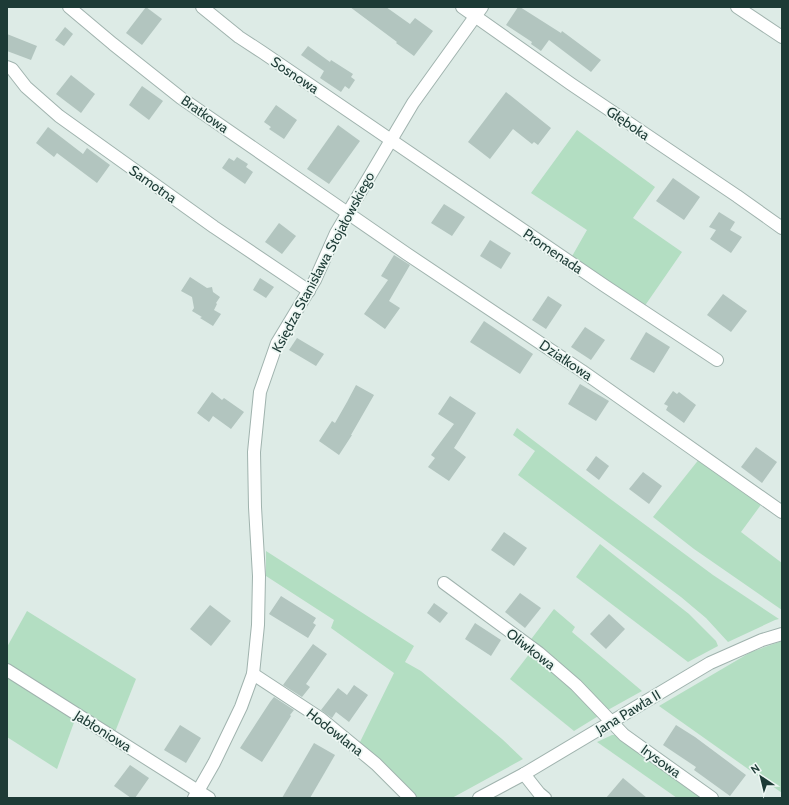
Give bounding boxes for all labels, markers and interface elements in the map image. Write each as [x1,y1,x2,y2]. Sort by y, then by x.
street label: Sosnowa [268,52,323,98]
street label: Bratkowa [178,91,233,137]
street label: Głęboka [603,102,653,144]
street label: Samotna [126,161,181,207]
street label: Księdza Stanisława Stojałowskiego [268,168,378,355]
street label: Promenada [520,224,587,278]
street label: Działkowa [536,336,596,384]
street label: Oliwkowa [503,624,559,674]
street label: Jana Pawła II [591,686,664,739]
street label: Hodowlana [303,704,367,760]
street label: Jabłoniowa [70,706,135,756]
street label: Irysowa [637,740,685,782]
north arrow [741,757,781,797]
text: N [748,761,762,777]

